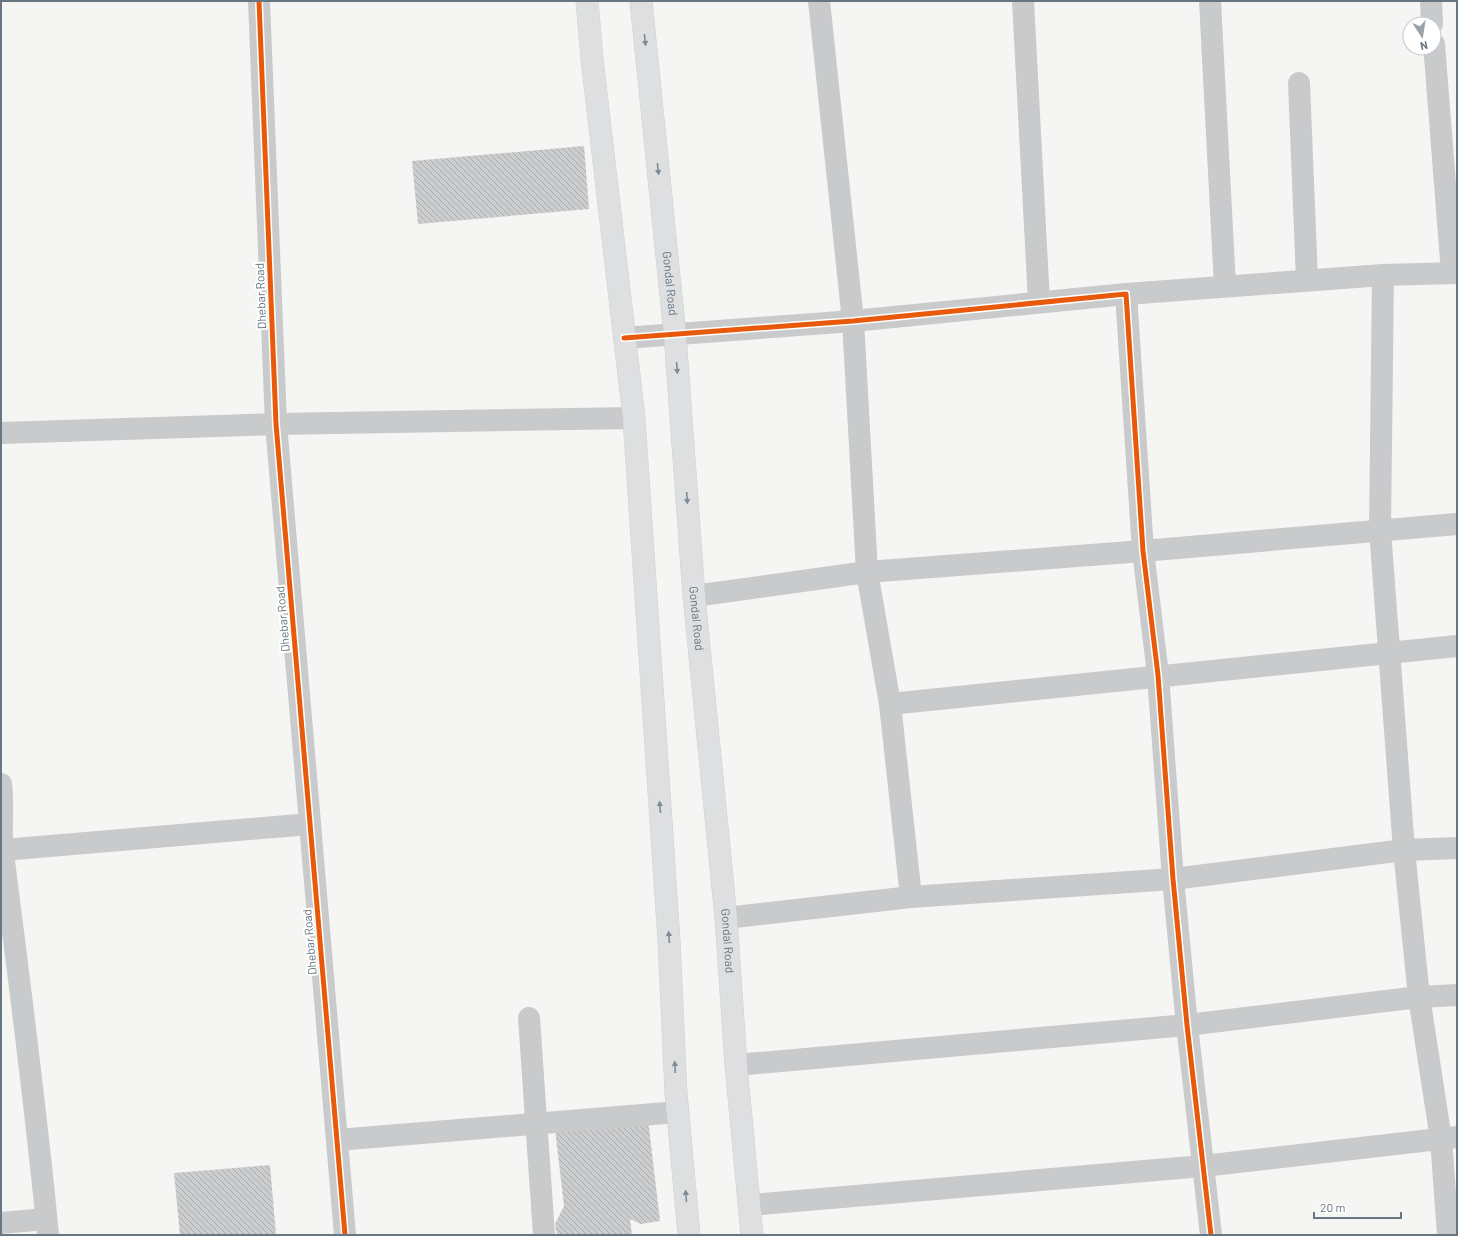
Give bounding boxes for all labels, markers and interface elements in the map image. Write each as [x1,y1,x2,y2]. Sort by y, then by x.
north arrow [1402,16,1442,56]
one-way arrow [641,34,648,46]
text: N [1419,39,1429,53]
one-way arrow [655,163,661,175]
street label: Gondal Road [661,251,681,316]
street label: Dhebar Road [252,263,268,329]
one-way arrow [674,362,681,374]
one-way arrow [684,492,690,504]
street label: Dhebar Road [272,586,292,653]
street label: Gondal Road [687,586,707,651]
one-way arrow [656,801,663,813]
street label: Gondal Road [719,908,738,974]
street label: Dhebar Road [299,909,319,976]
one-way arrow [665,931,672,943]
one-way arrow [672,1060,678,1073]
one-way arrow [682,1190,689,1202]
scale bar [1314,1194,1401,1220]
text: 20 m [1320,1200,1346,1214]

